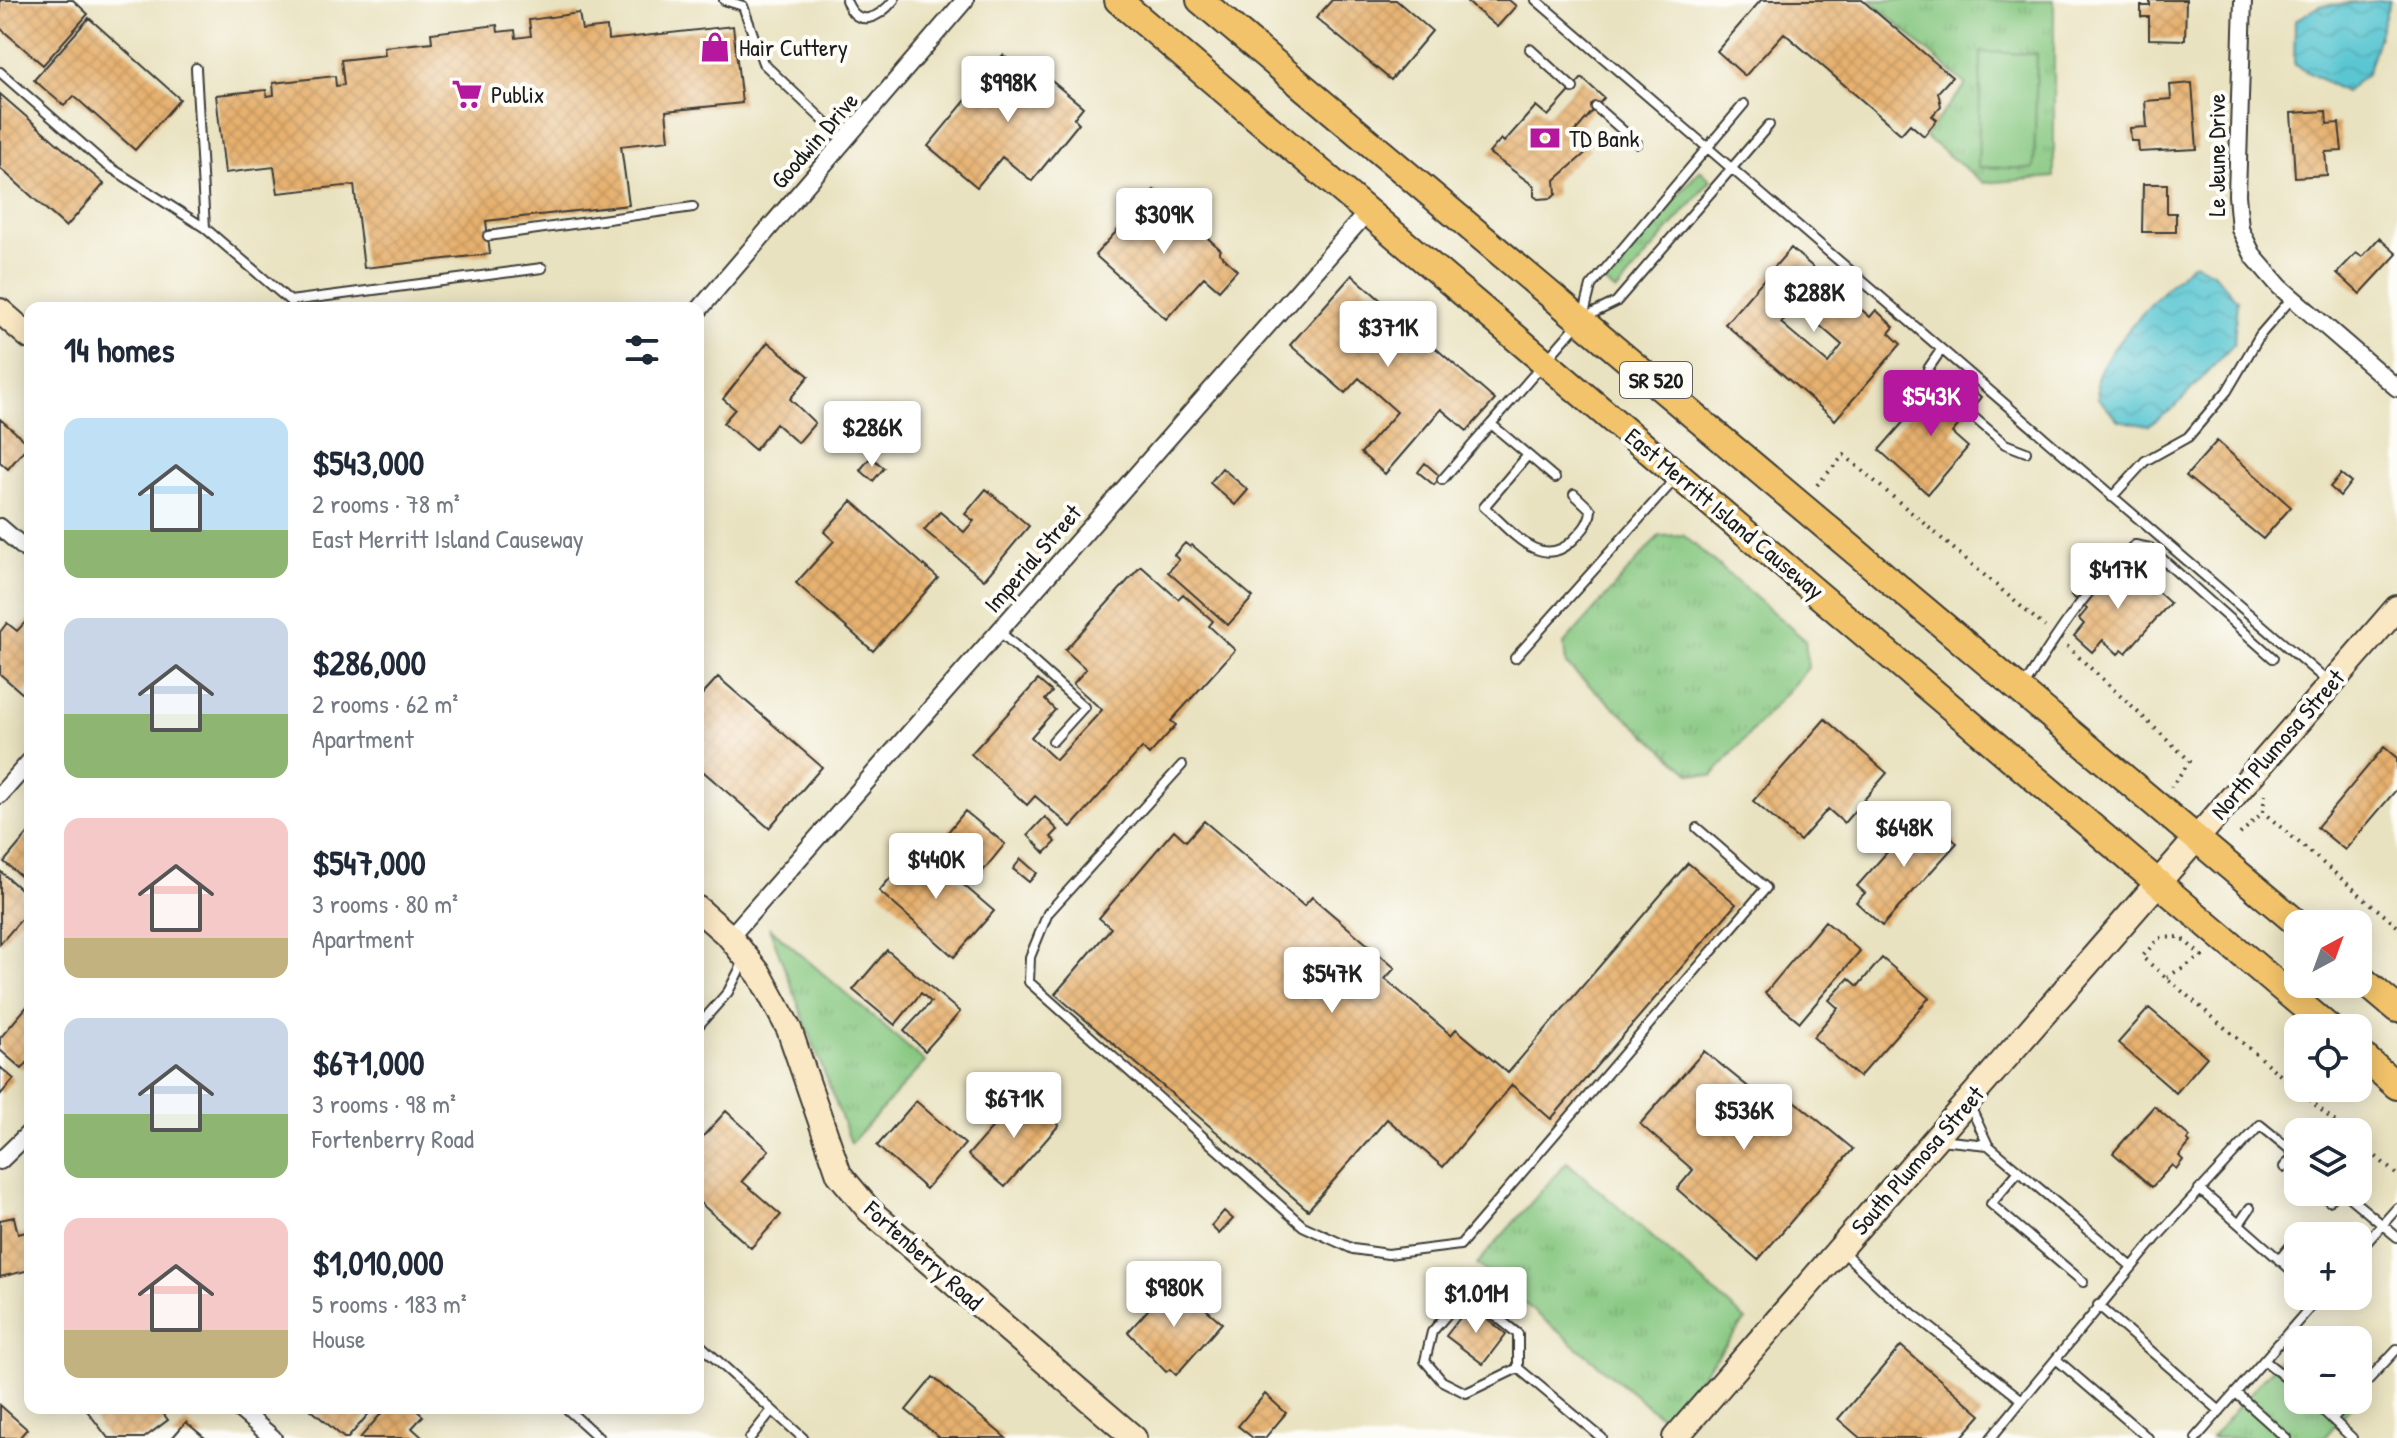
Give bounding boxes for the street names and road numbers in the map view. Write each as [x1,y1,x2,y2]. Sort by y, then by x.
street label: Goodwin Drive [763,85,865,195]
street label: Le Jeune Drive [2200,93,2232,217]
road number: SR 520 [1620,362,1692,398]
street label: East Merritt Island Causeway [1619,420,1831,606]
street label: Imperial Street [976,497,1088,619]
street label: North Plumosa Street [2203,662,2352,826]
street label: South Plumosa Street [1843,1078,1991,1241]
street label: Fortenberry Road [857,1192,990,1317]

